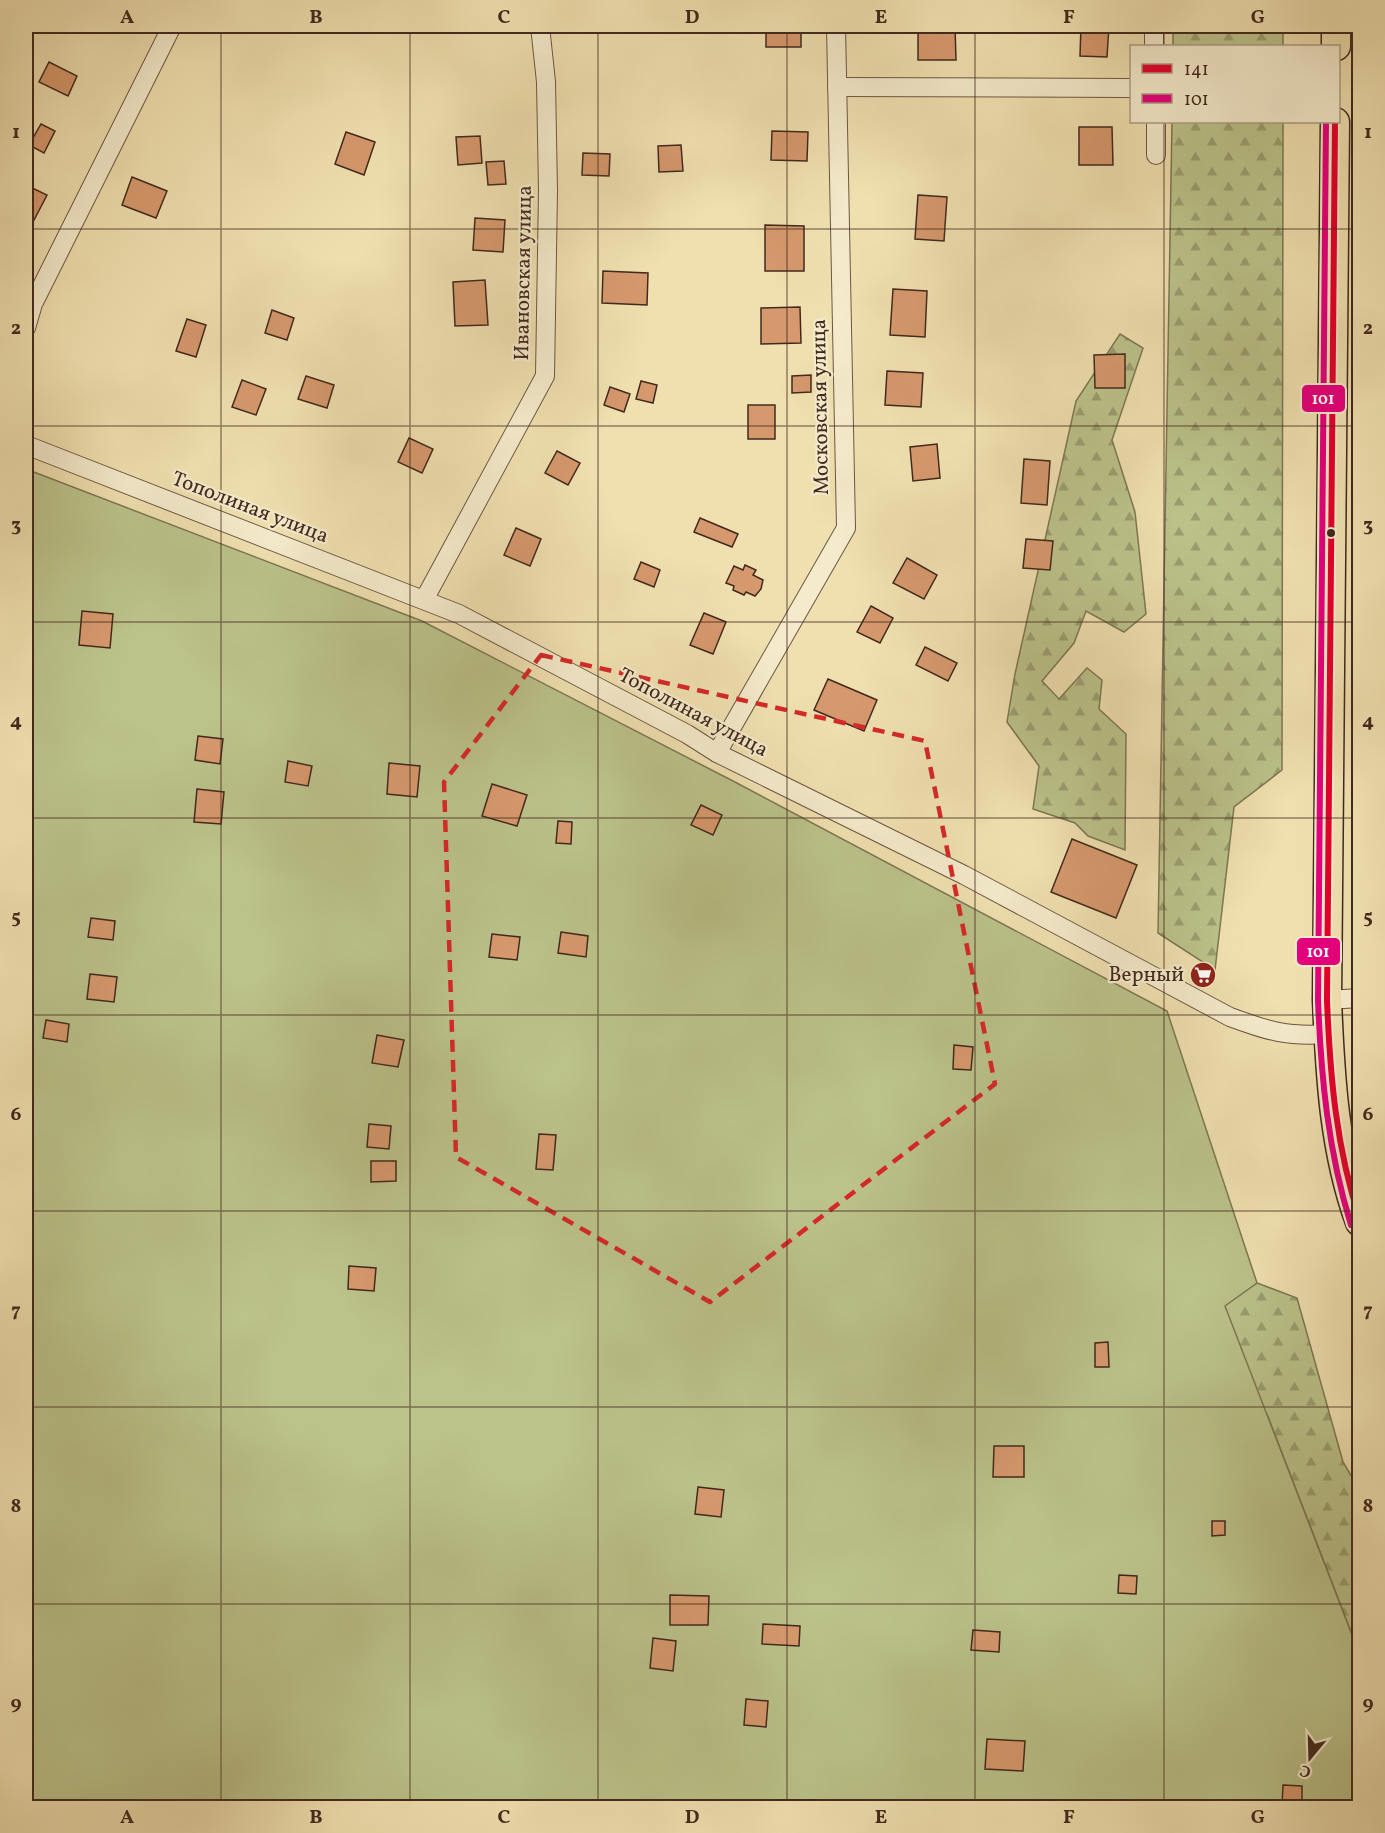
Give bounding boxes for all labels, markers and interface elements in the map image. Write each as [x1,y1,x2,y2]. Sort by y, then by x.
text: A [120,4,134,32]
text: B [309,4,323,32]
text: C [498,4,511,32]
text: D [685,4,699,32]
text: E [875,4,887,32]
text: F [1063,4,1075,32]
text: G [1251,4,1265,32]
legend [1130,45,1340,123]
text: 141 [1184,58,1209,83]
text: 101 [1184,88,1209,113]
text: 1 [12,119,20,147]
text: 1 [1364,119,1372,147]
street label: Ивановская улица [508,185,540,361]
text: 2 [11,315,21,343]
text: 2 [1363,315,1373,343]
street label: Московская улица [805,319,837,495]
line badge: 101 [1301,384,1346,413]
text: 101 [1312,389,1334,411]
street label: Тополиная улица [167,465,333,551]
text: 3 [11,512,21,540]
text: 3 [1363,512,1373,540]
unlabelled marker [1325,527,1337,539]
street label: Тополиная улица [613,661,773,765]
text: 4 [10,708,22,736]
text: 4 [1362,708,1374,736]
text: 5 [11,904,21,932]
text: 5 [1363,904,1373,932]
line badge: 101 [1296,937,1341,966]
text: 101 [1307,942,1329,964]
supermarket icon: Верный [1188,960,1218,990]
place label: Верный [1109,961,1184,990]
text: 6 [11,1101,22,1129]
text: 6 [1363,1101,1374,1129]
text: 7 [11,1297,21,1325]
text: 7 [1363,1297,1373,1325]
text: 8 [11,1493,21,1521]
text: 8 [1363,1493,1373,1521]
text: 9 [10,1690,22,1718]
text: 9 [1362,1690,1374,1718]
north arrow [1280,1728,1340,1788]
text: С [1297,1758,1314,1782]
text: A [120,1804,134,1832]
text: B [309,1804,323,1832]
text: C [498,1804,511,1832]
text: D [685,1804,699,1832]
text: E [875,1804,887,1832]
text: F [1063,1804,1075,1832]
text: G [1251,1804,1265,1832]

